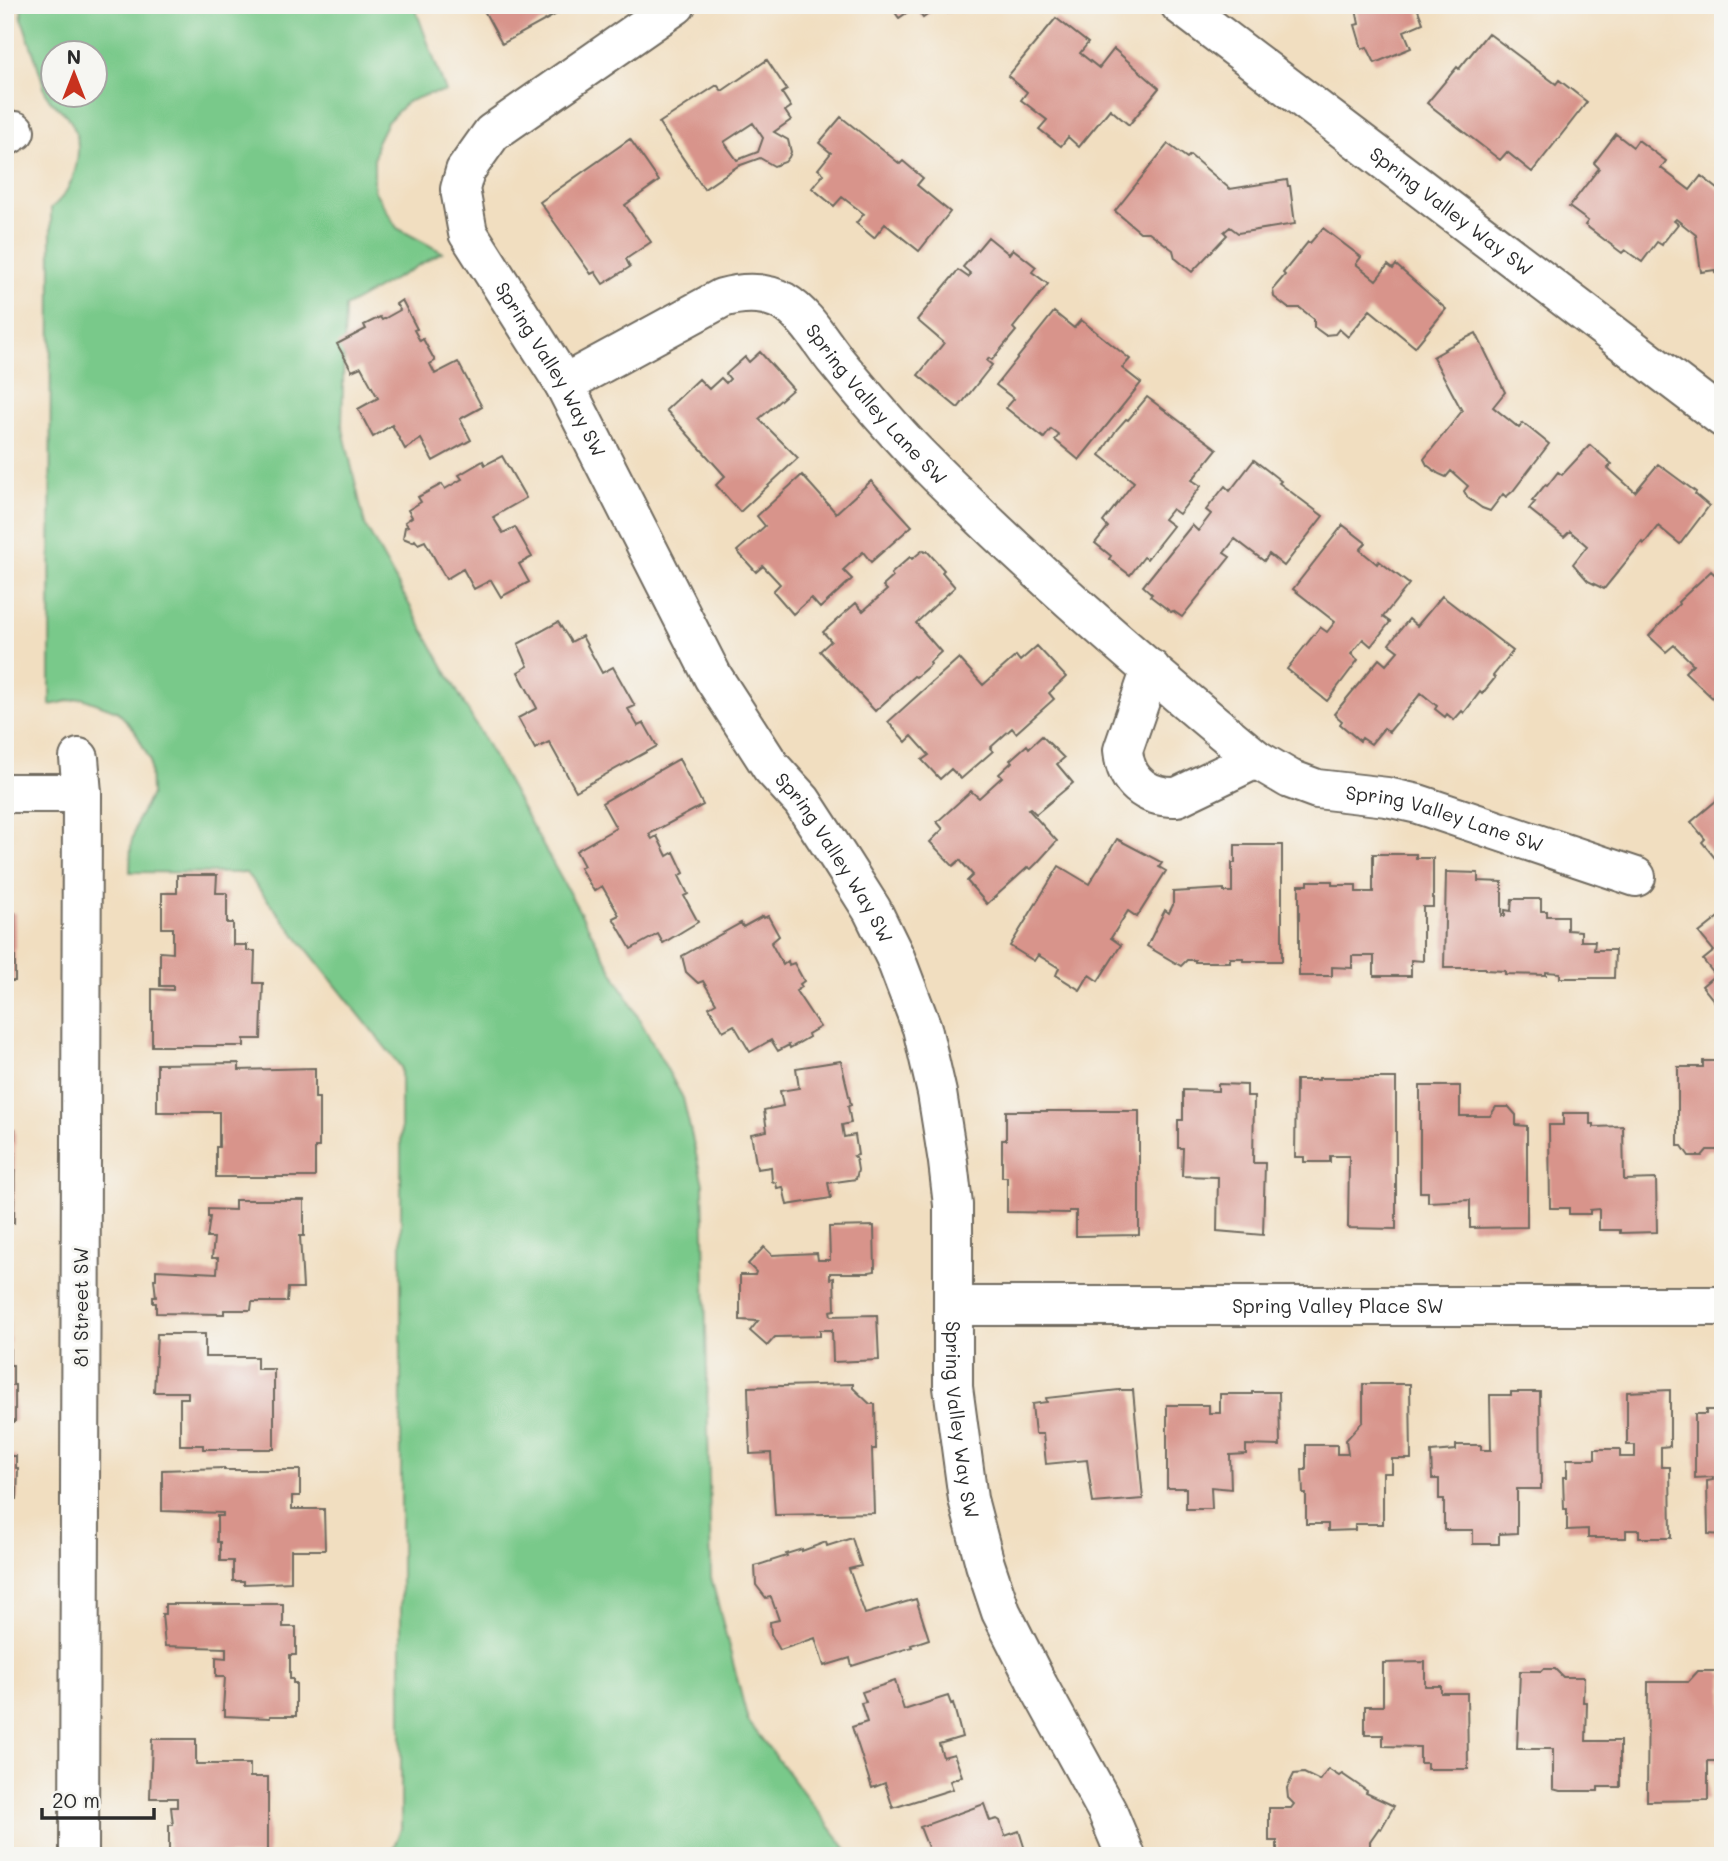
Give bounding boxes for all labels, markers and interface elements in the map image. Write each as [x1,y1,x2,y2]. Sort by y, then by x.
north arrow [38,38,108,108]
text: N [67,44,81,69]
street label: Spring Valley Way SW [1365,141,1538,281]
street label: Spring Valley Way SW [490,277,612,461]
street label: Spring Valley Lane SW [801,318,953,489]
street label: Spring Valley Way SW [770,767,899,947]
street label: Spring Valley Lane SW [1345,779,1547,857]
street label: 81 Street SW [68,1247,93,1367]
street label: Spring Valley Place SW [1232,1293,1444,1318]
street label: Spring Valley Way SW [941,1321,986,1521]
scale bar [42,1777,154,1821]
text: 20 m [52,1786,100,1813]

